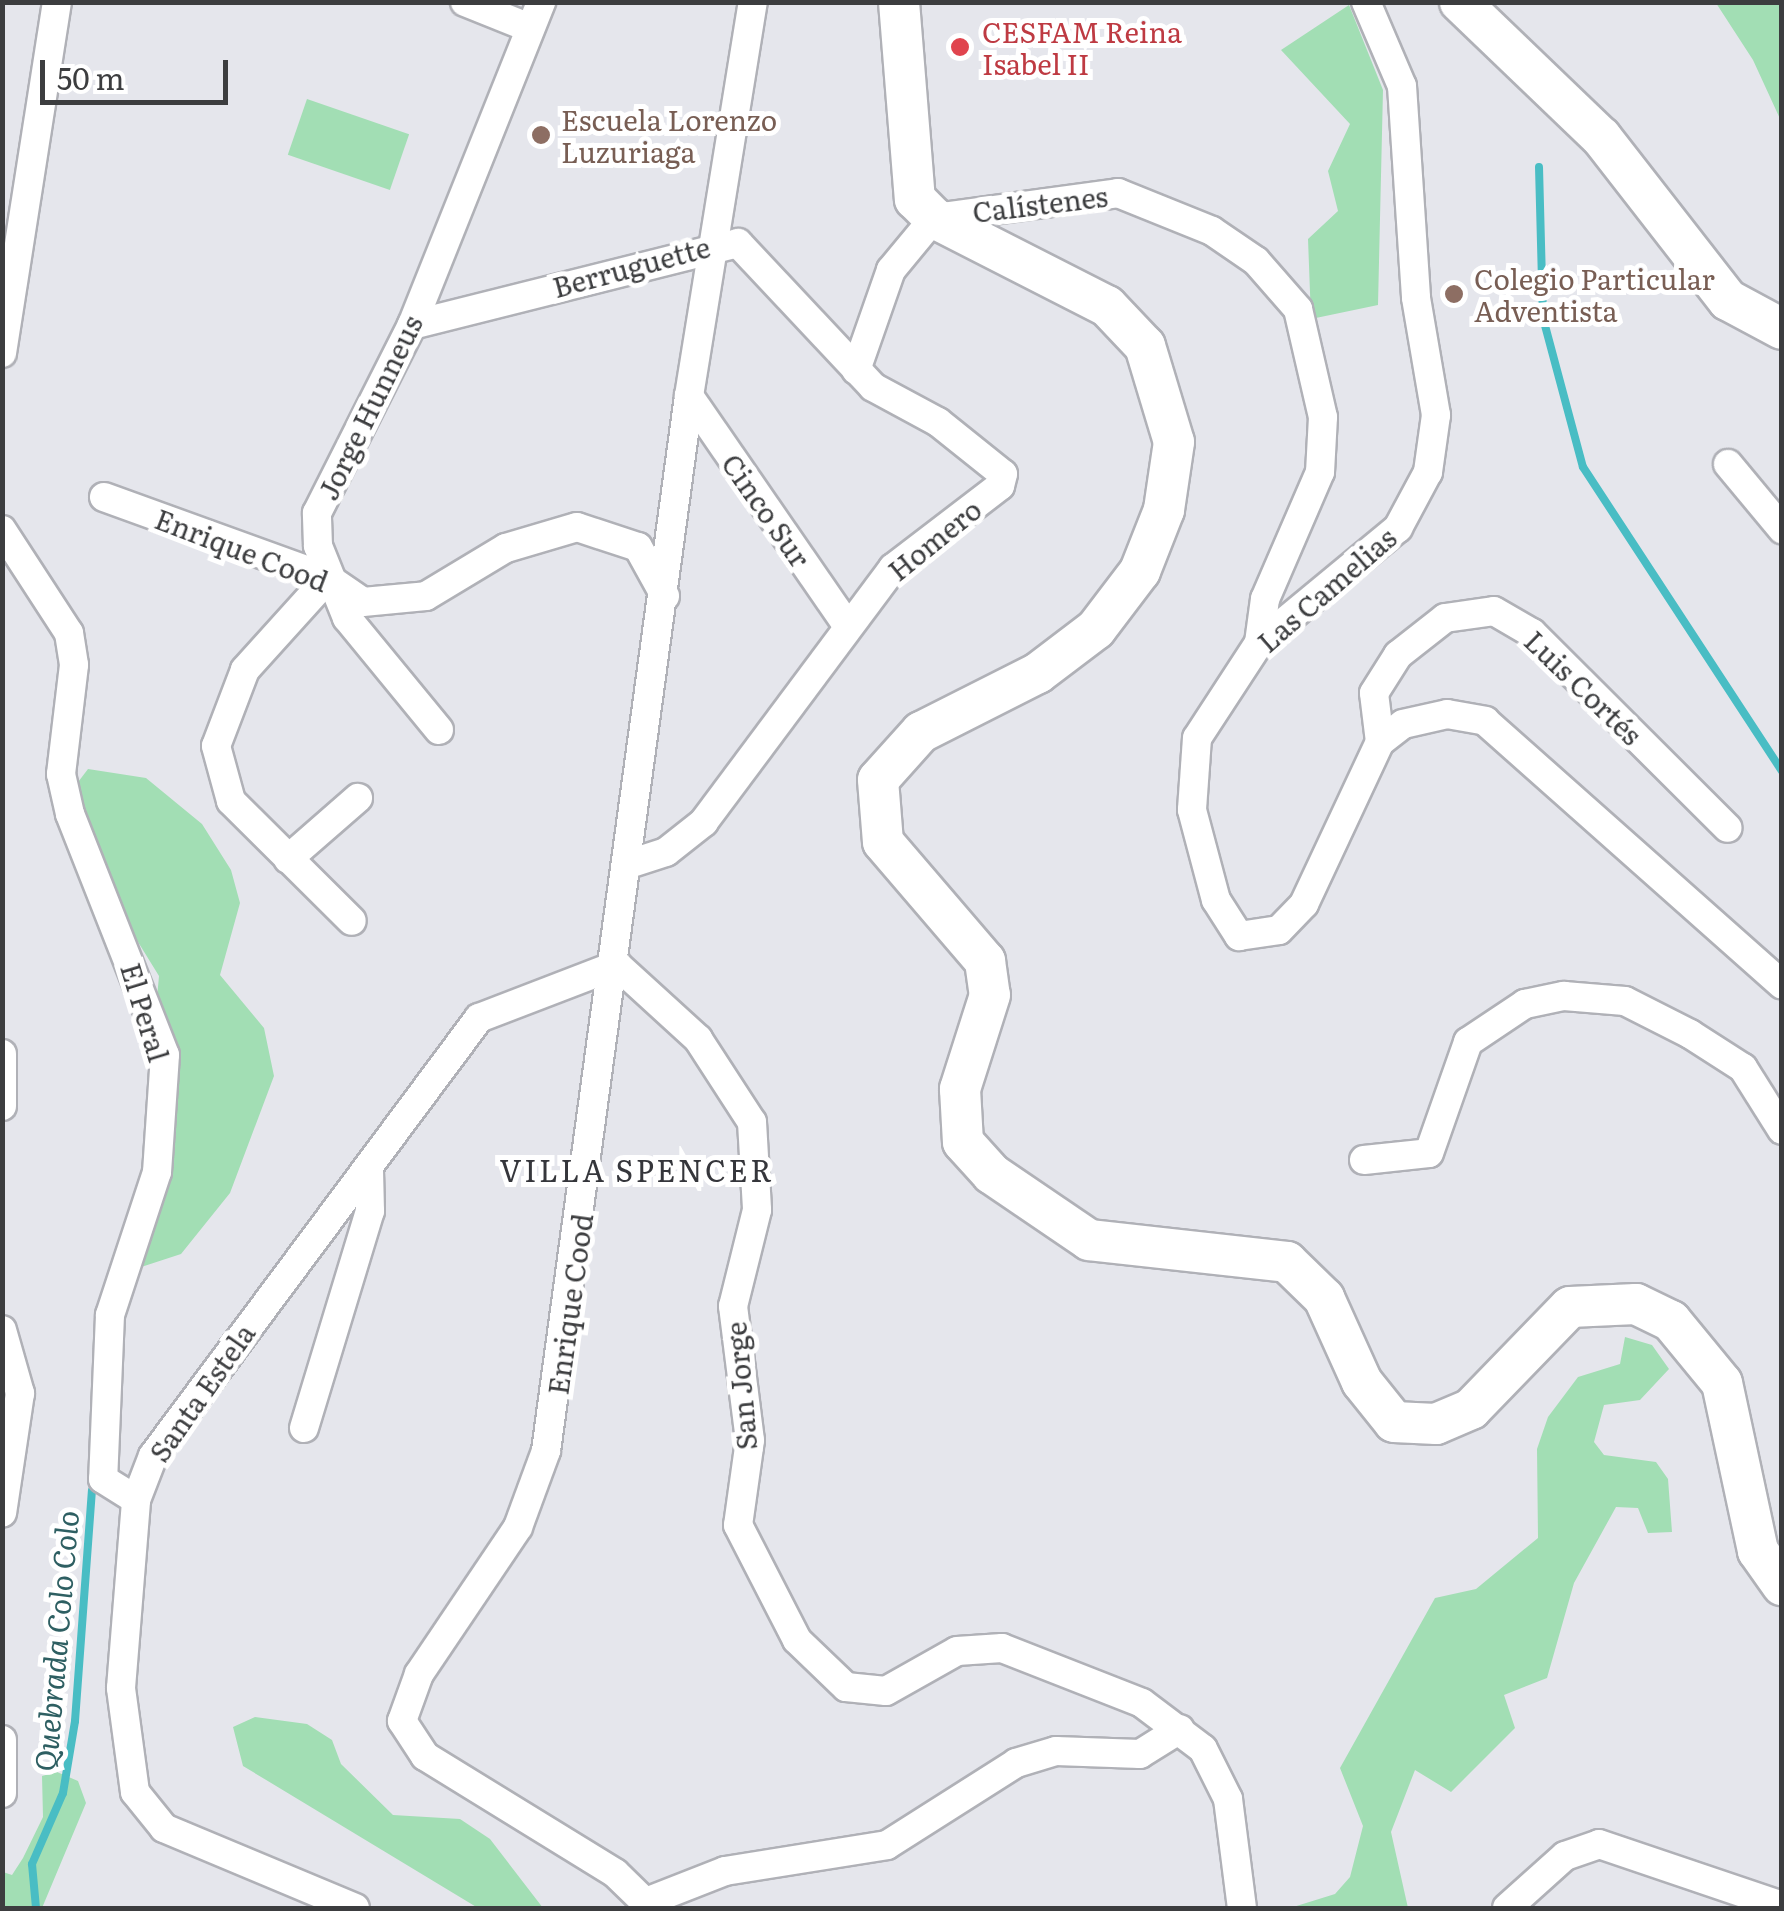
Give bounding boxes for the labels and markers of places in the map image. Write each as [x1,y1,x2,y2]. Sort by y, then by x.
place label: CESFAM Reina Isabel II [982,14,1182,80]
marker: CESFAM Reina Isabel II [947,34,973,60]
place label: Escuela Lorenzo Luzuriaga [561,102,777,168]
marker: Escuela Lorenzo Luzuriaga [530,124,552,146]
place label: Colegio Particular Adventista [1474,261,1715,327]
marker: Colegio Particular Adventista [1443,283,1465,305]

